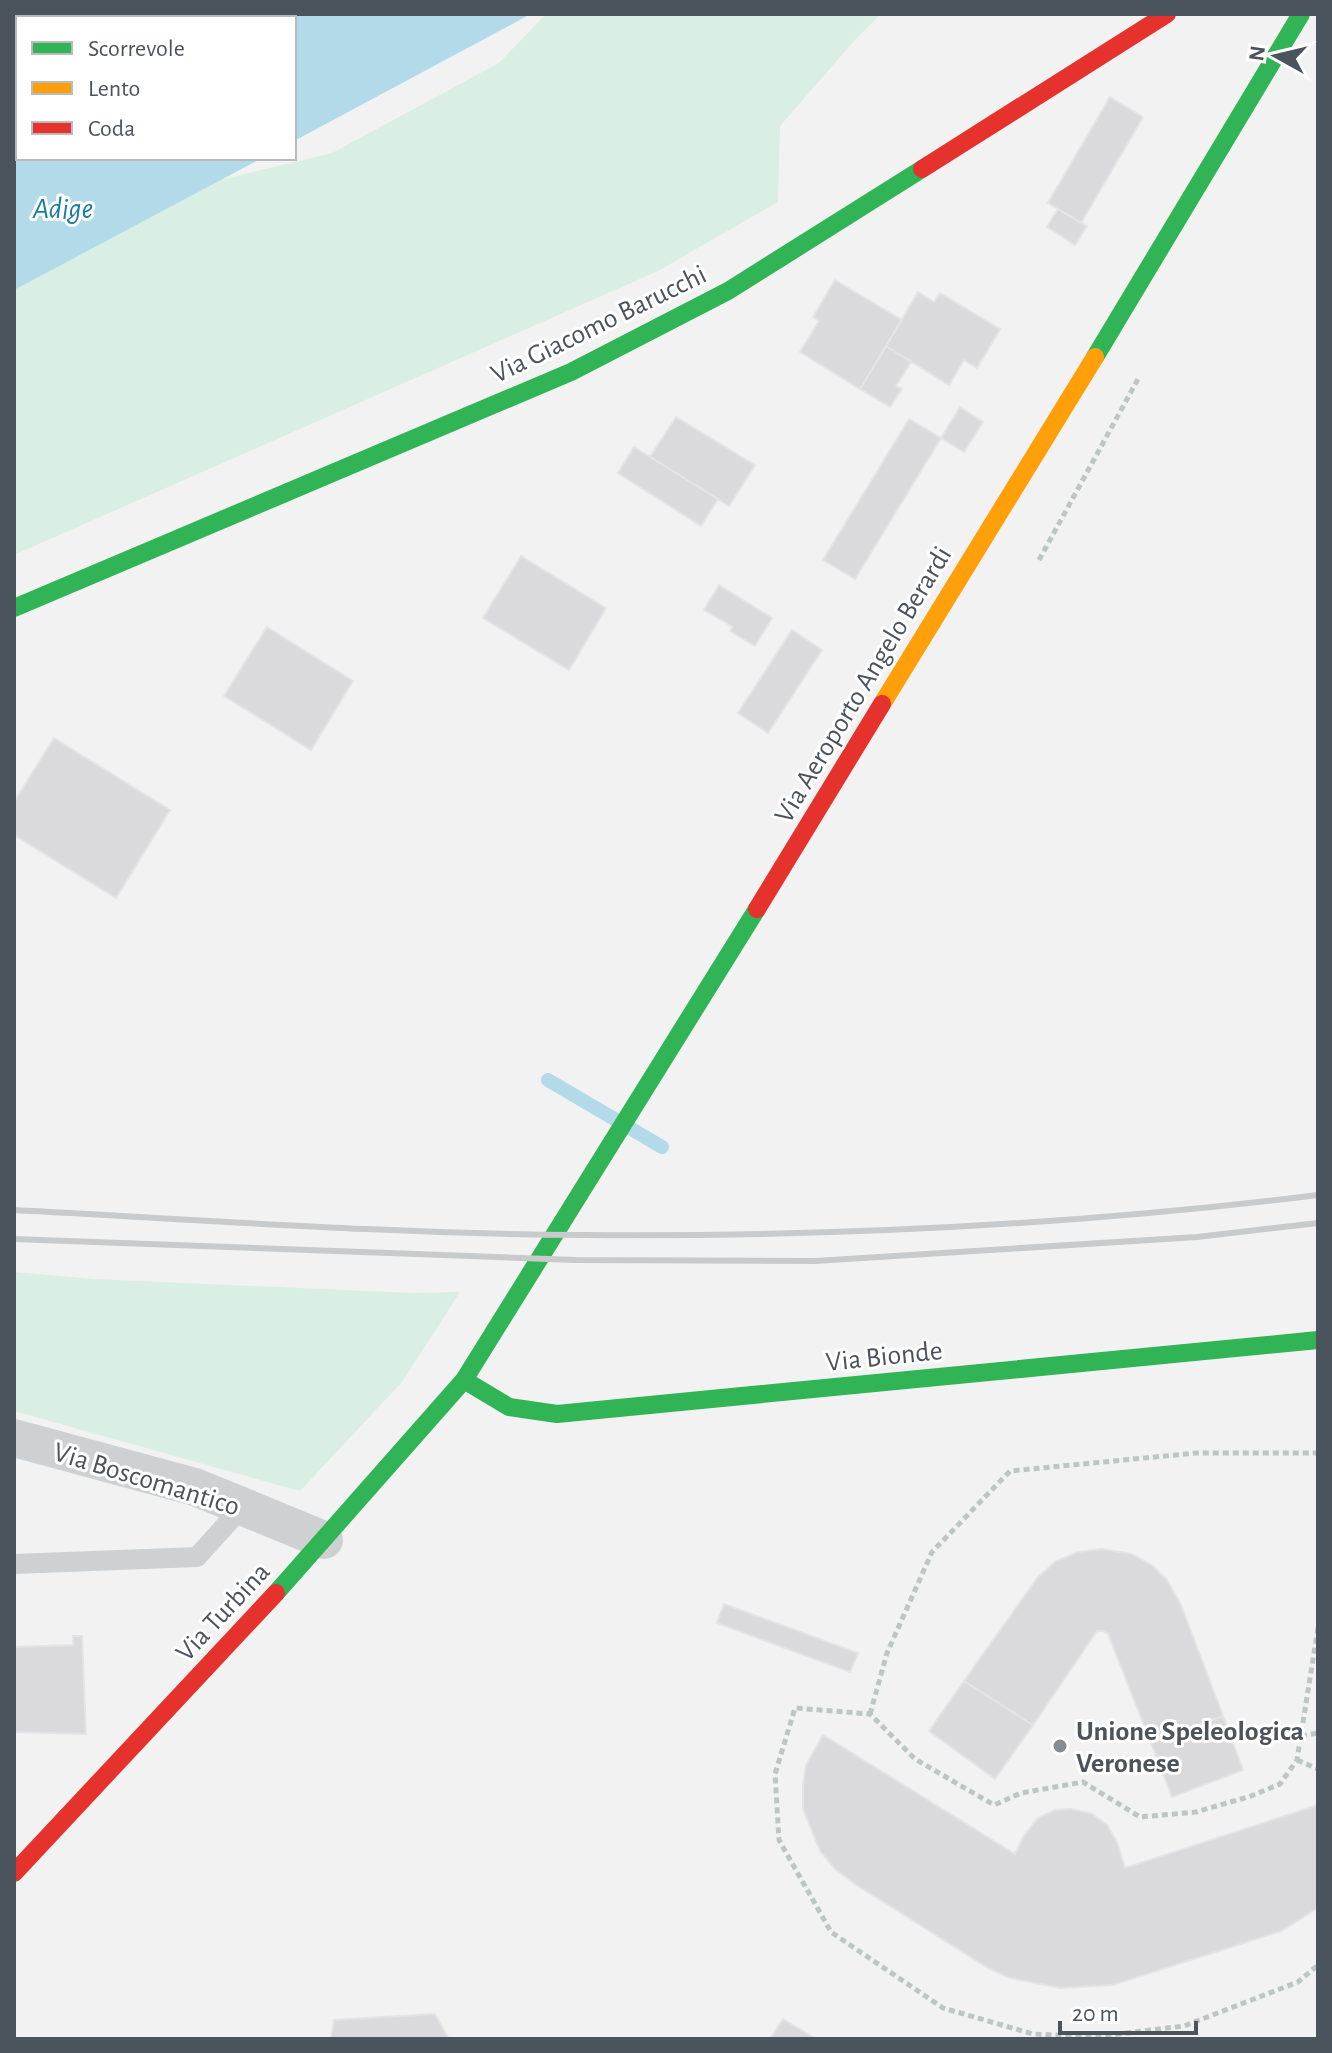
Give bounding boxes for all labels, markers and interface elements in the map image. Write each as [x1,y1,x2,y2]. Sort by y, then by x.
legend [16,16,296,160]
north arrow [1236,16,1316,96]
text: Scorrevole [88,37,185,61]
text: N [1245,44,1269,62]
text: Lento [88,77,140,101]
text: Coda [88,117,135,141]
water label: Adige [32,194,93,224]
street label: Via Giacomo Barucchi [487,261,711,389]
street label: Via Aeroporto Angelo Berardi [770,542,957,828]
street label: Via Bionde [824,1337,944,1377]
street label: Via Boscomantico [50,1438,243,1522]
street label: Via Turbina [171,1558,276,1667]
place label: Unione Speleologica Veronese [1076,1718,1304,1778]
marker: Unione Speleologica Veronese [1051,1737,1069,1755]
scale bar [1060,1985,1196,2035]
text: 20 m [1072,2002,1119,2026]

